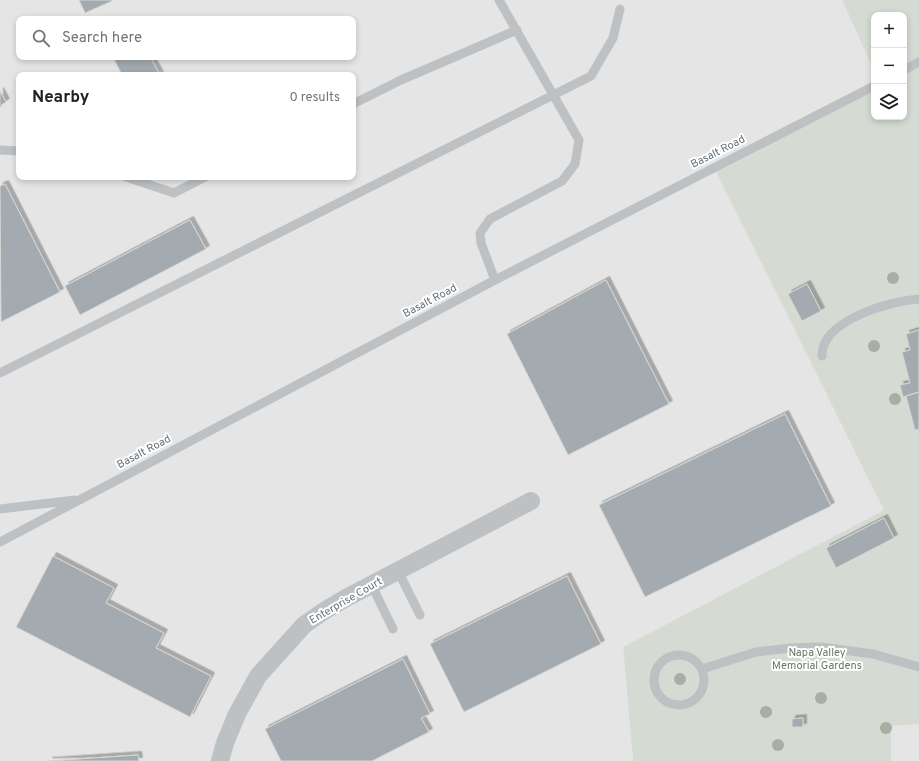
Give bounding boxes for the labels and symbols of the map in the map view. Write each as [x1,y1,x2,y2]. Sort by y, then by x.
street label: Basalt Road [689,132,747,172]
street label: Basalt Road [401,281,459,321]
street label: Basalt Road [115,432,173,472]
street label: Enterprise Court [307,574,385,628]
park label: Napa Valley Memorial Gardens [772,646,862,673]

